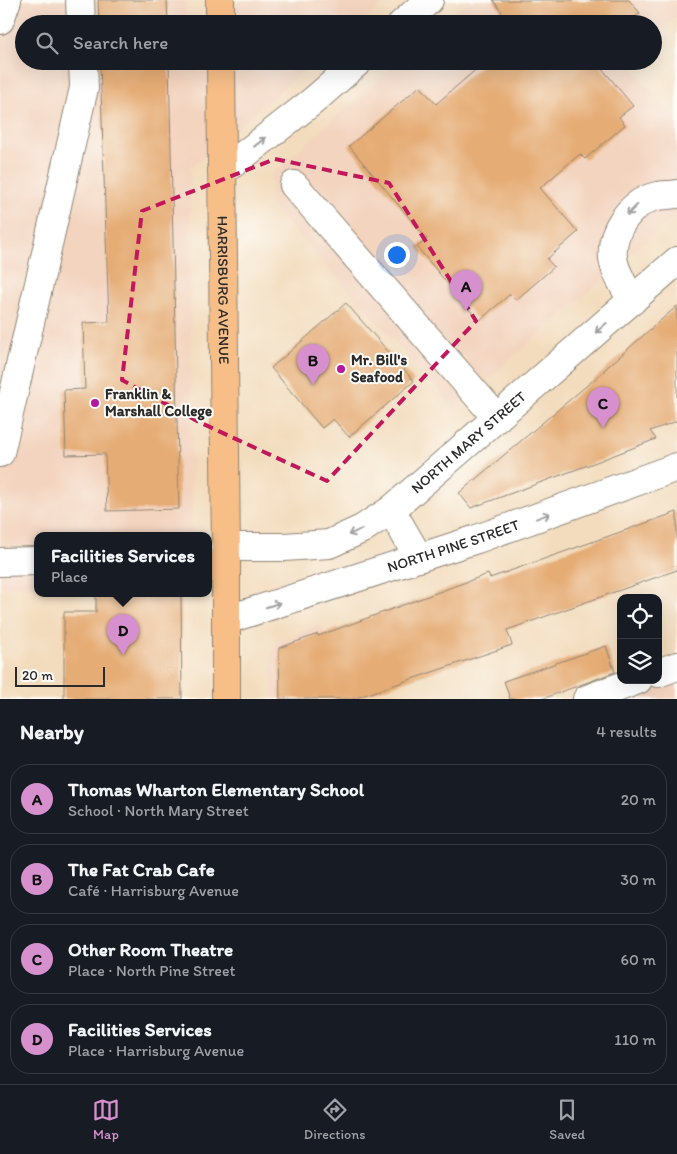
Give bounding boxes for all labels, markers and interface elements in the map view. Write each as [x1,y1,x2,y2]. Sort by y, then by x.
search box [15,15,662,70]
icon: search [33,29,61,57]
text: Search here [73,31,168,54]
one-way arrow [254,137,267,148]
one-way arrow [626,204,639,216]
street label: HARRISBURG AVENUE [214,216,233,364]
your location [384,242,410,268]
pin: A [450,270,482,311]
one-way arrow [594,322,607,334]
pin: B [297,344,329,385]
place label: Mr. Bill's Seafood [351,351,407,386]
marker: Mr. Bill's Seafood [335,363,347,375]
place label: Franklin & Marshall College [105,385,212,421]
street label: NORTH MARY STREET [408,387,530,497]
pin: C [587,387,619,428]
marker: Franklin & Marshall College [89,397,101,409]
one-way arrow [535,510,551,520]
street label: NORTH PINE STREET [385,515,522,576]
one-way arrow [348,528,363,537]
popup [34,532,212,597]
text: Facilities Services [51,544,195,567]
text: Place [51,567,88,586]
map controls [617,594,662,684]
button: locate [617,594,662,639]
one-way arrow [264,600,280,609]
pin: D [107,614,139,655]
button: layers [617,639,662,684]
scale bar [15,664,105,687]
text: 20 m [22,667,53,684]
text: Nearby [20,719,84,744]
text: 4 results [596,722,657,741]
text: Thomas Wharton Elementary School [68,778,364,801]
text: A [32,790,42,809]
text: 20 m [621,790,656,809]
text: School · North Mary Street [68,801,249,820]
text: The Fat Crab Cafe [68,858,215,881]
text: B [32,870,42,889]
text: 30 m [620,870,656,889]
text: Café · Harrisburg Avenue [68,881,239,900]
text: Other Room Theatre [68,938,233,961]
text: C [32,950,42,969]
text: 60 m [621,950,656,969]
text: Place · North Pine Street [68,961,236,980]
text: Facilities Services [68,1018,212,1041]
text: D [32,1030,42,1049]
text: 110 m [614,1030,656,1049]
text: Place · Harrisburg Avenue [68,1041,244,1060]
tab: Map [92,1096,120,1143]
tab: Directions [304,1096,365,1143]
tab: Saved [549,1096,585,1143]

